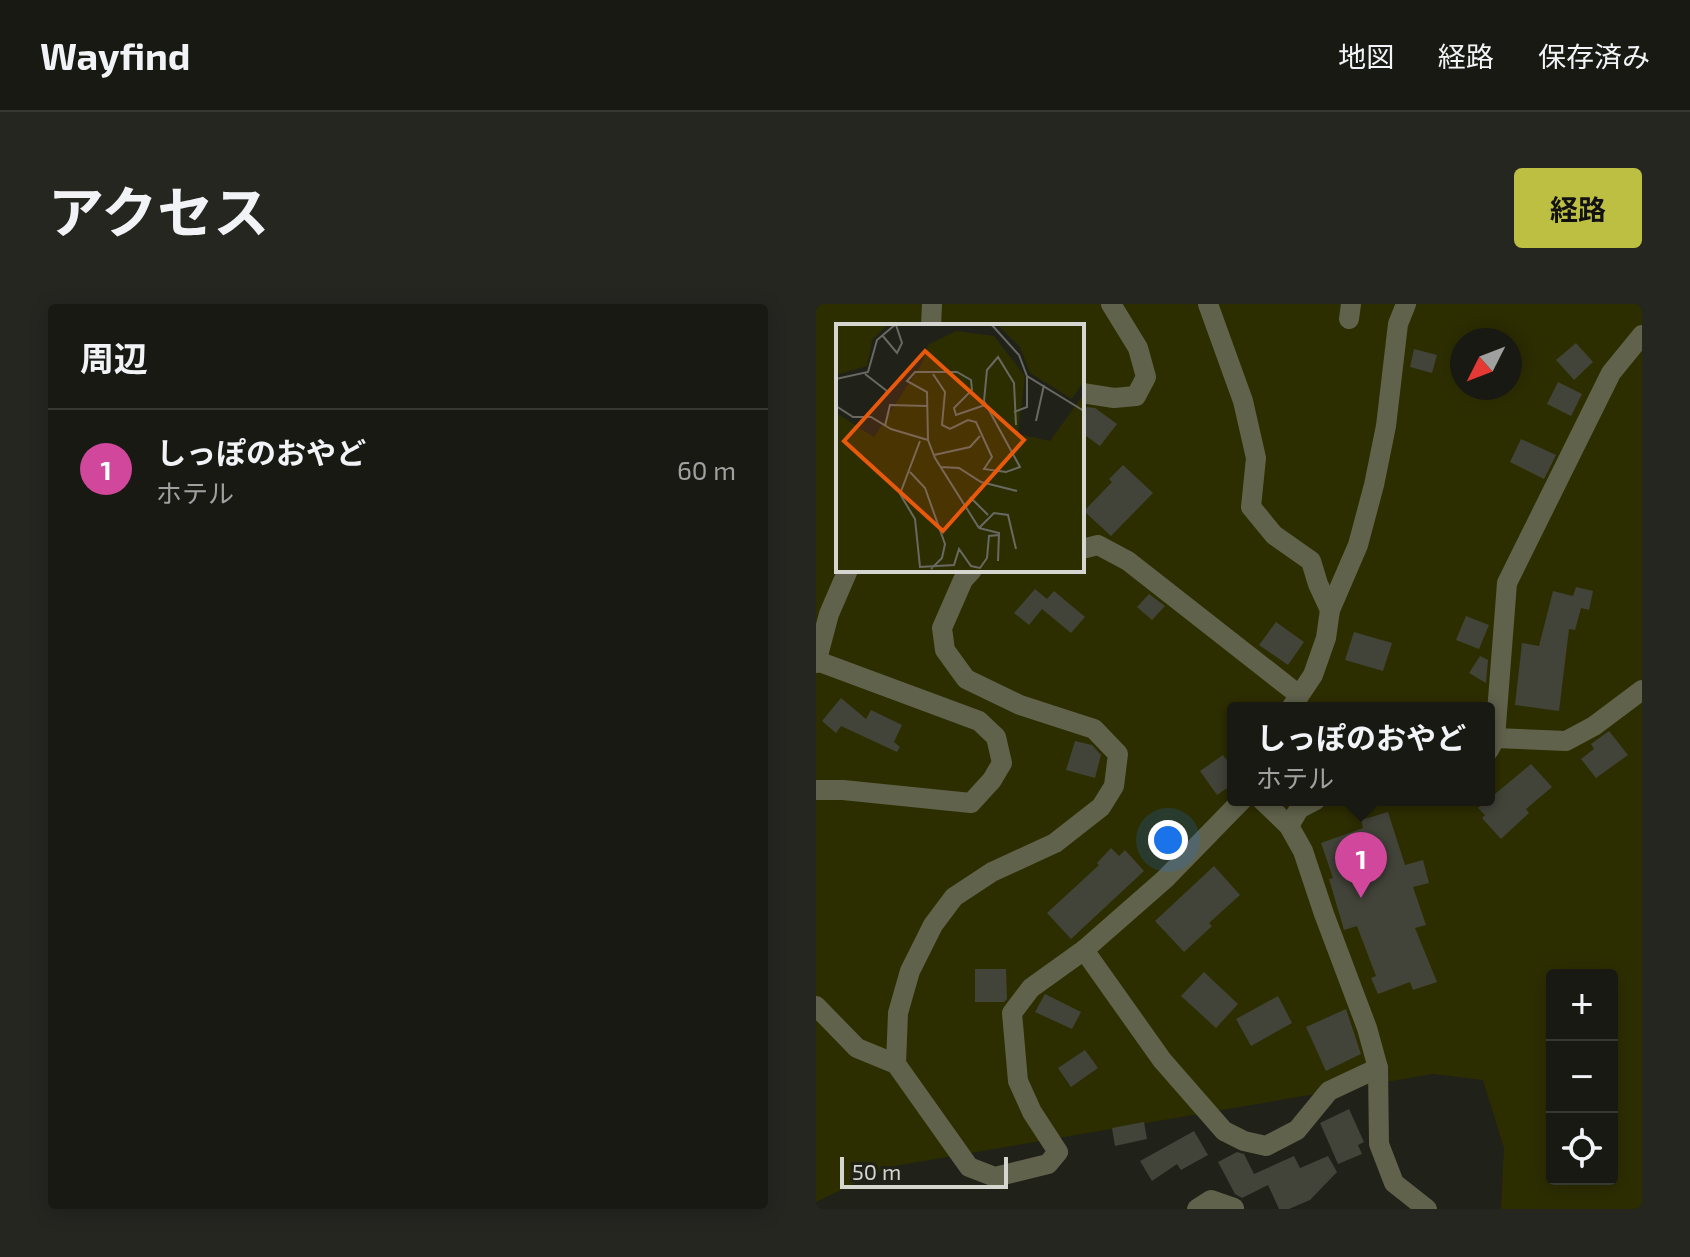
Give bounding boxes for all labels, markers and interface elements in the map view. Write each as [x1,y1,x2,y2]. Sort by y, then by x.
text: Wayfind [40,32,191,78]
text: 地図 [1338,39,1394,73]
text: 経路 [1438,39,1494,73]
text: 保存済み [1538,39,1650,73]
button: 経路 [1514,168,1642,248]
text: アクセス [48,177,269,244]
inset map [836,324,1084,572]
north arrow [1450,328,1522,400]
text: 周辺 [80,337,148,378]
text: しっぽのおやど [156,434,366,470]
text: 1 [100,454,112,485]
text: 60 m [677,454,736,485]
text: ホテル [156,477,234,508]
popup [1227,702,1495,806]
text: しっぽのおやど [1256,719,1466,755]
text: ホテル [1256,762,1334,793]
your location [1148,820,1188,860]
pin: 1 [1335,832,1387,898]
map controls [1546,969,1618,1185]
button: + [1546,969,1618,1041]
button: − [1546,1041,1618,1113]
button: locate [1546,1113,1618,1185]
scale bar [840,1153,1008,1189]
text: 50 m [852,1158,901,1184]

